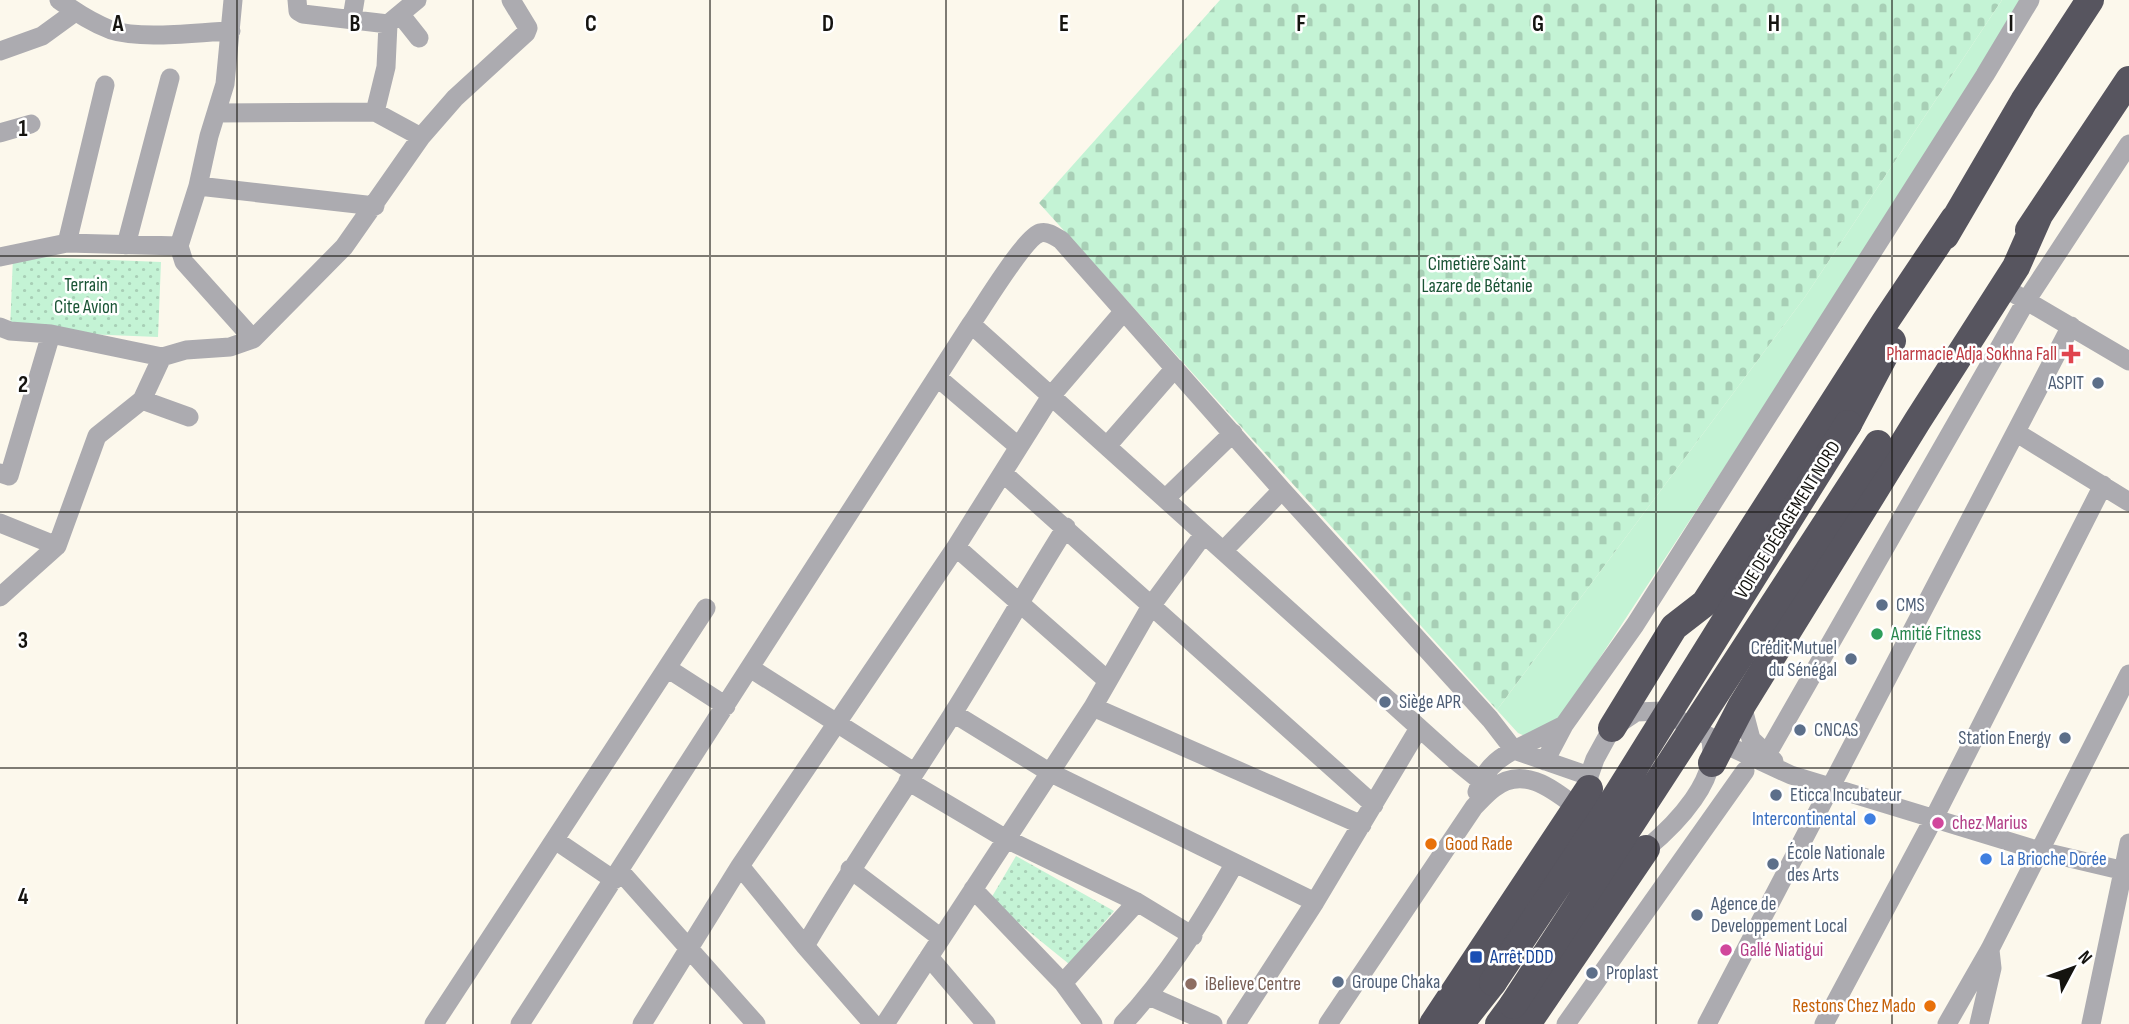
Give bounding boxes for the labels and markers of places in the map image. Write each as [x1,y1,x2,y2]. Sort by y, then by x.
place label: Pharmacie Adja Sokhna Fall [1886,343,2057,366]
marker: Pharmacie Adja Sokhna Fall [2063,346,2079,362]
place label: ASPIT [2047,372,2084,395]
marker: ASPIT [2090,375,2106,391]
place label: CMS [1896,594,1925,617]
marker: CMS [1874,597,1890,613]
place label: Amitié Fitness [1890,623,1981,646]
marker: Amitié Fitness [1869,626,1885,642]
place label: Crédit Mutuel du Sénégal [1751,637,1837,682]
marker: Crédit Mutuel du Sénégal [1843,651,1859,667]
place label: Siège APR [1399,691,1462,714]
marker: Siège APR [1377,694,1393,710]
place label: CNCAS [1814,719,1858,742]
marker: CNCAS [1792,722,1808,738]
place label: Station Energy [1958,727,2052,750]
marker: Station Energy [2057,730,2073,746]
place label: Eticca Incubateur [1790,784,1902,807]
marker: Eticca Incubateur [1768,787,1784,803]
place label: Intercontinental [1752,808,1856,831]
marker: Intercontinental [1862,811,1878,827]
place label: chez Marius [1952,812,2028,835]
marker: chez Marius [1930,815,1946,831]
place label: Good Rade [1445,833,1513,856]
marker: Good Rade [1423,836,1439,852]
place label: École Nationale des Arts [1787,842,1885,887]
place label: La Brioche Dorée [2000,848,2107,871]
marker: La Brioche Dorée [1978,851,1994,867]
marker: École Nationale des Arts [1765,856,1781,872]
place label: Agence de Developpement Local [1710,893,1847,938]
marker: Agence de Developpement Local [1689,907,1705,923]
place label: Gallé Niatigui [1740,939,1823,962]
marker: Gallé Niatigui [1718,942,1734,958]
place label: Arrêt DDD [1489,946,1554,969]
marker: Arrêt DDD [1468,949,1484,965]
place label: Proplast [1606,962,1659,985]
marker: Proplast [1584,965,1600,981]
place label: Groupe Chaka [1352,971,1440,994]
place label: iBelieve Centre [1205,973,1301,996]
marker: Groupe Chaka [1330,974,1346,990]
marker: iBelieve Centre [1183,976,1199,992]
place label: Restons Chez Mado [1792,995,1916,1018]
marker: Restons Chez Mado [1922,998,1938,1014]

